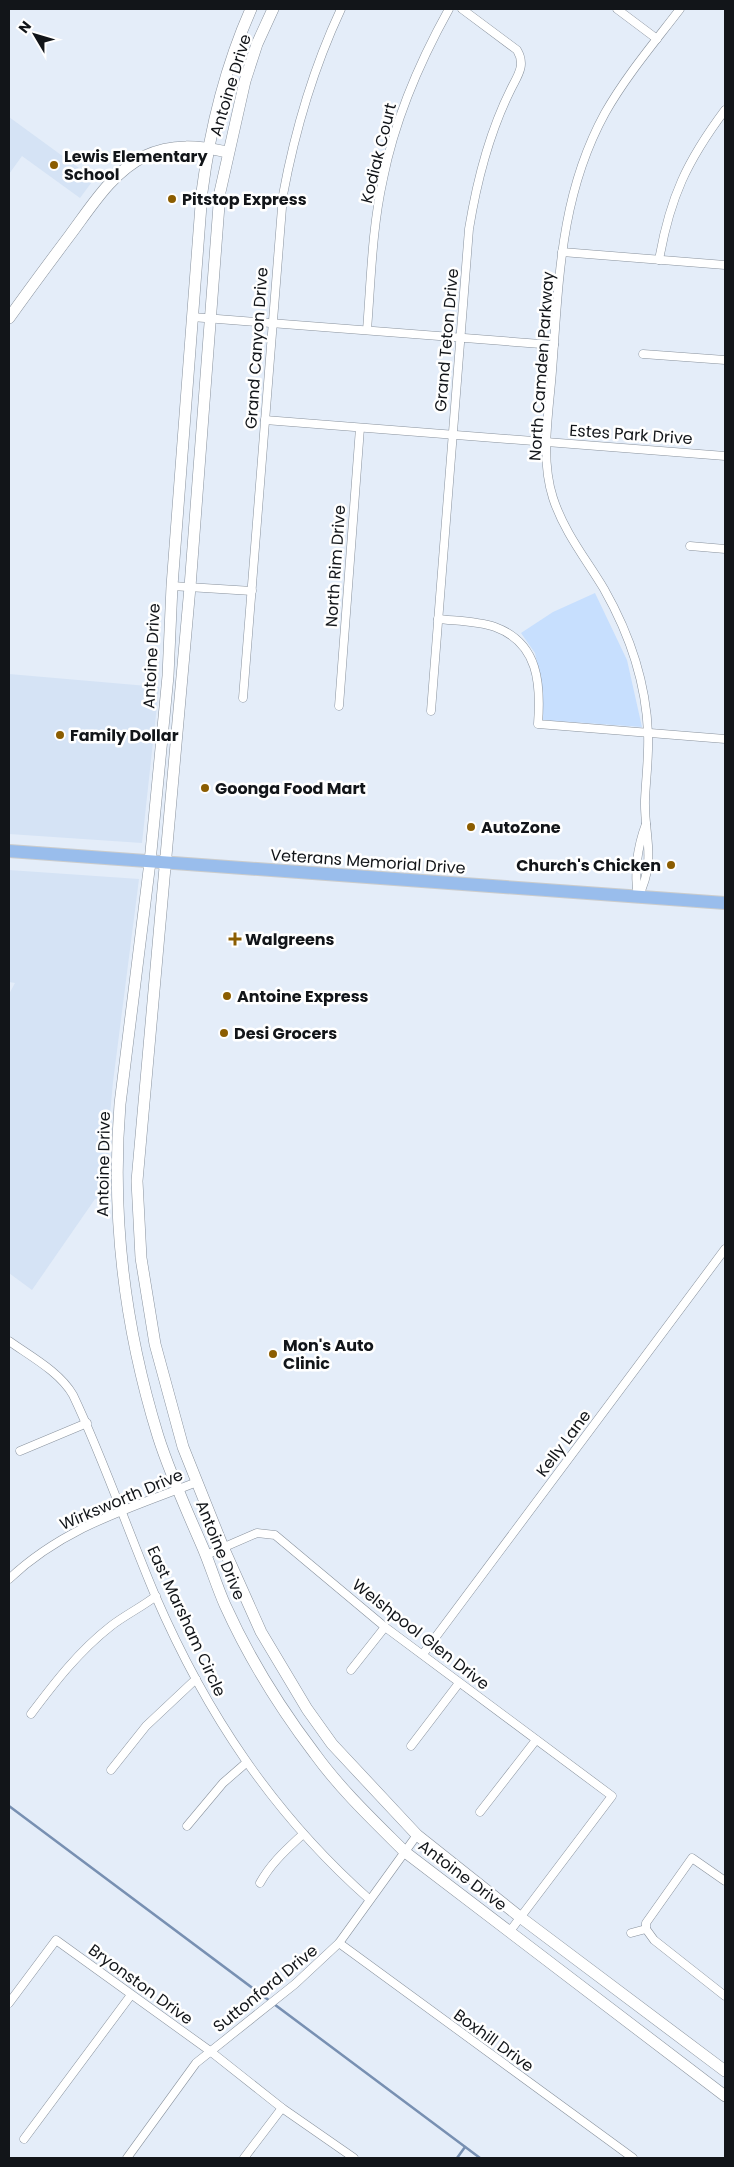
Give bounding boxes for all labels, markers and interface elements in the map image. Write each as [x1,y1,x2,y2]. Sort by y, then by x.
north arrow [10,10,60,60]
text: N [14,17,36,37]
street label: Antoine Drive [204,31,257,139]
street label: Kodiak Court [355,100,402,206]
place label: Lewis Elementary School [64,145,208,186]
marker: Lewis Elementary School [48,159,60,171]
place label: Pitstop Express [182,188,307,211]
marker: Pitstop Express [166,193,178,205]
street label: Grand Canyon Drive [239,266,274,430]
street label: Grand Teton Drive [429,267,464,413]
street label: North Camden Parkway [523,271,560,462]
street label: Estes Park Drive [569,419,693,450]
street label: North Rim Drive [320,504,351,628]
street label: Antoine Drive [137,603,166,709]
place label: Family Dollar [70,724,179,747]
marker: Family Dollar [54,729,66,741]
place label: Goonga Food Mart [215,777,366,800]
marker: Goonga Food Mart [199,782,211,794]
place label: AutoZone [481,816,561,839]
marker: AutoZone [465,821,477,833]
street label: Veterans Memorial Drive [270,843,466,880]
place label: Church's Chicken [516,854,661,877]
marker: Church's Chicken [665,859,677,871]
place label: Walgreens [245,928,335,951]
marker: Walgreens [229,933,241,945]
place label: Antoine Express [237,985,369,1008]
marker: Antoine Express [221,990,233,1002]
place label: Desi Grocers [234,1022,337,1045]
marker: Desi Grocers [218,1027,230,1039]
street label: Antoine Drive [91,1111,116,1217]
place label: Mon's Auto Clinic [283,1334,374,1375]
marker: Mon's Auto Clinic [267,1348,279,1360]
street label: Kelly Lane [531,1405,596,1482]
street label: Wirksworth Drive [56,1463,186,1536]
street label: Antoine Drive [190,1497,251,1604]
street label: East Marsham Circle [141,1542,232,1700]
street label: Welshpool Glen Drive [347,1573,494,1695]
street label: Antoine Drive [414,1834,512,1916]
street label: Bryonston Drive [84,1939,198,2030]
street label: Suttonford Drive [208,1939,323,2038]
street label: Boxhill Drive [449,2003,539,2077]

